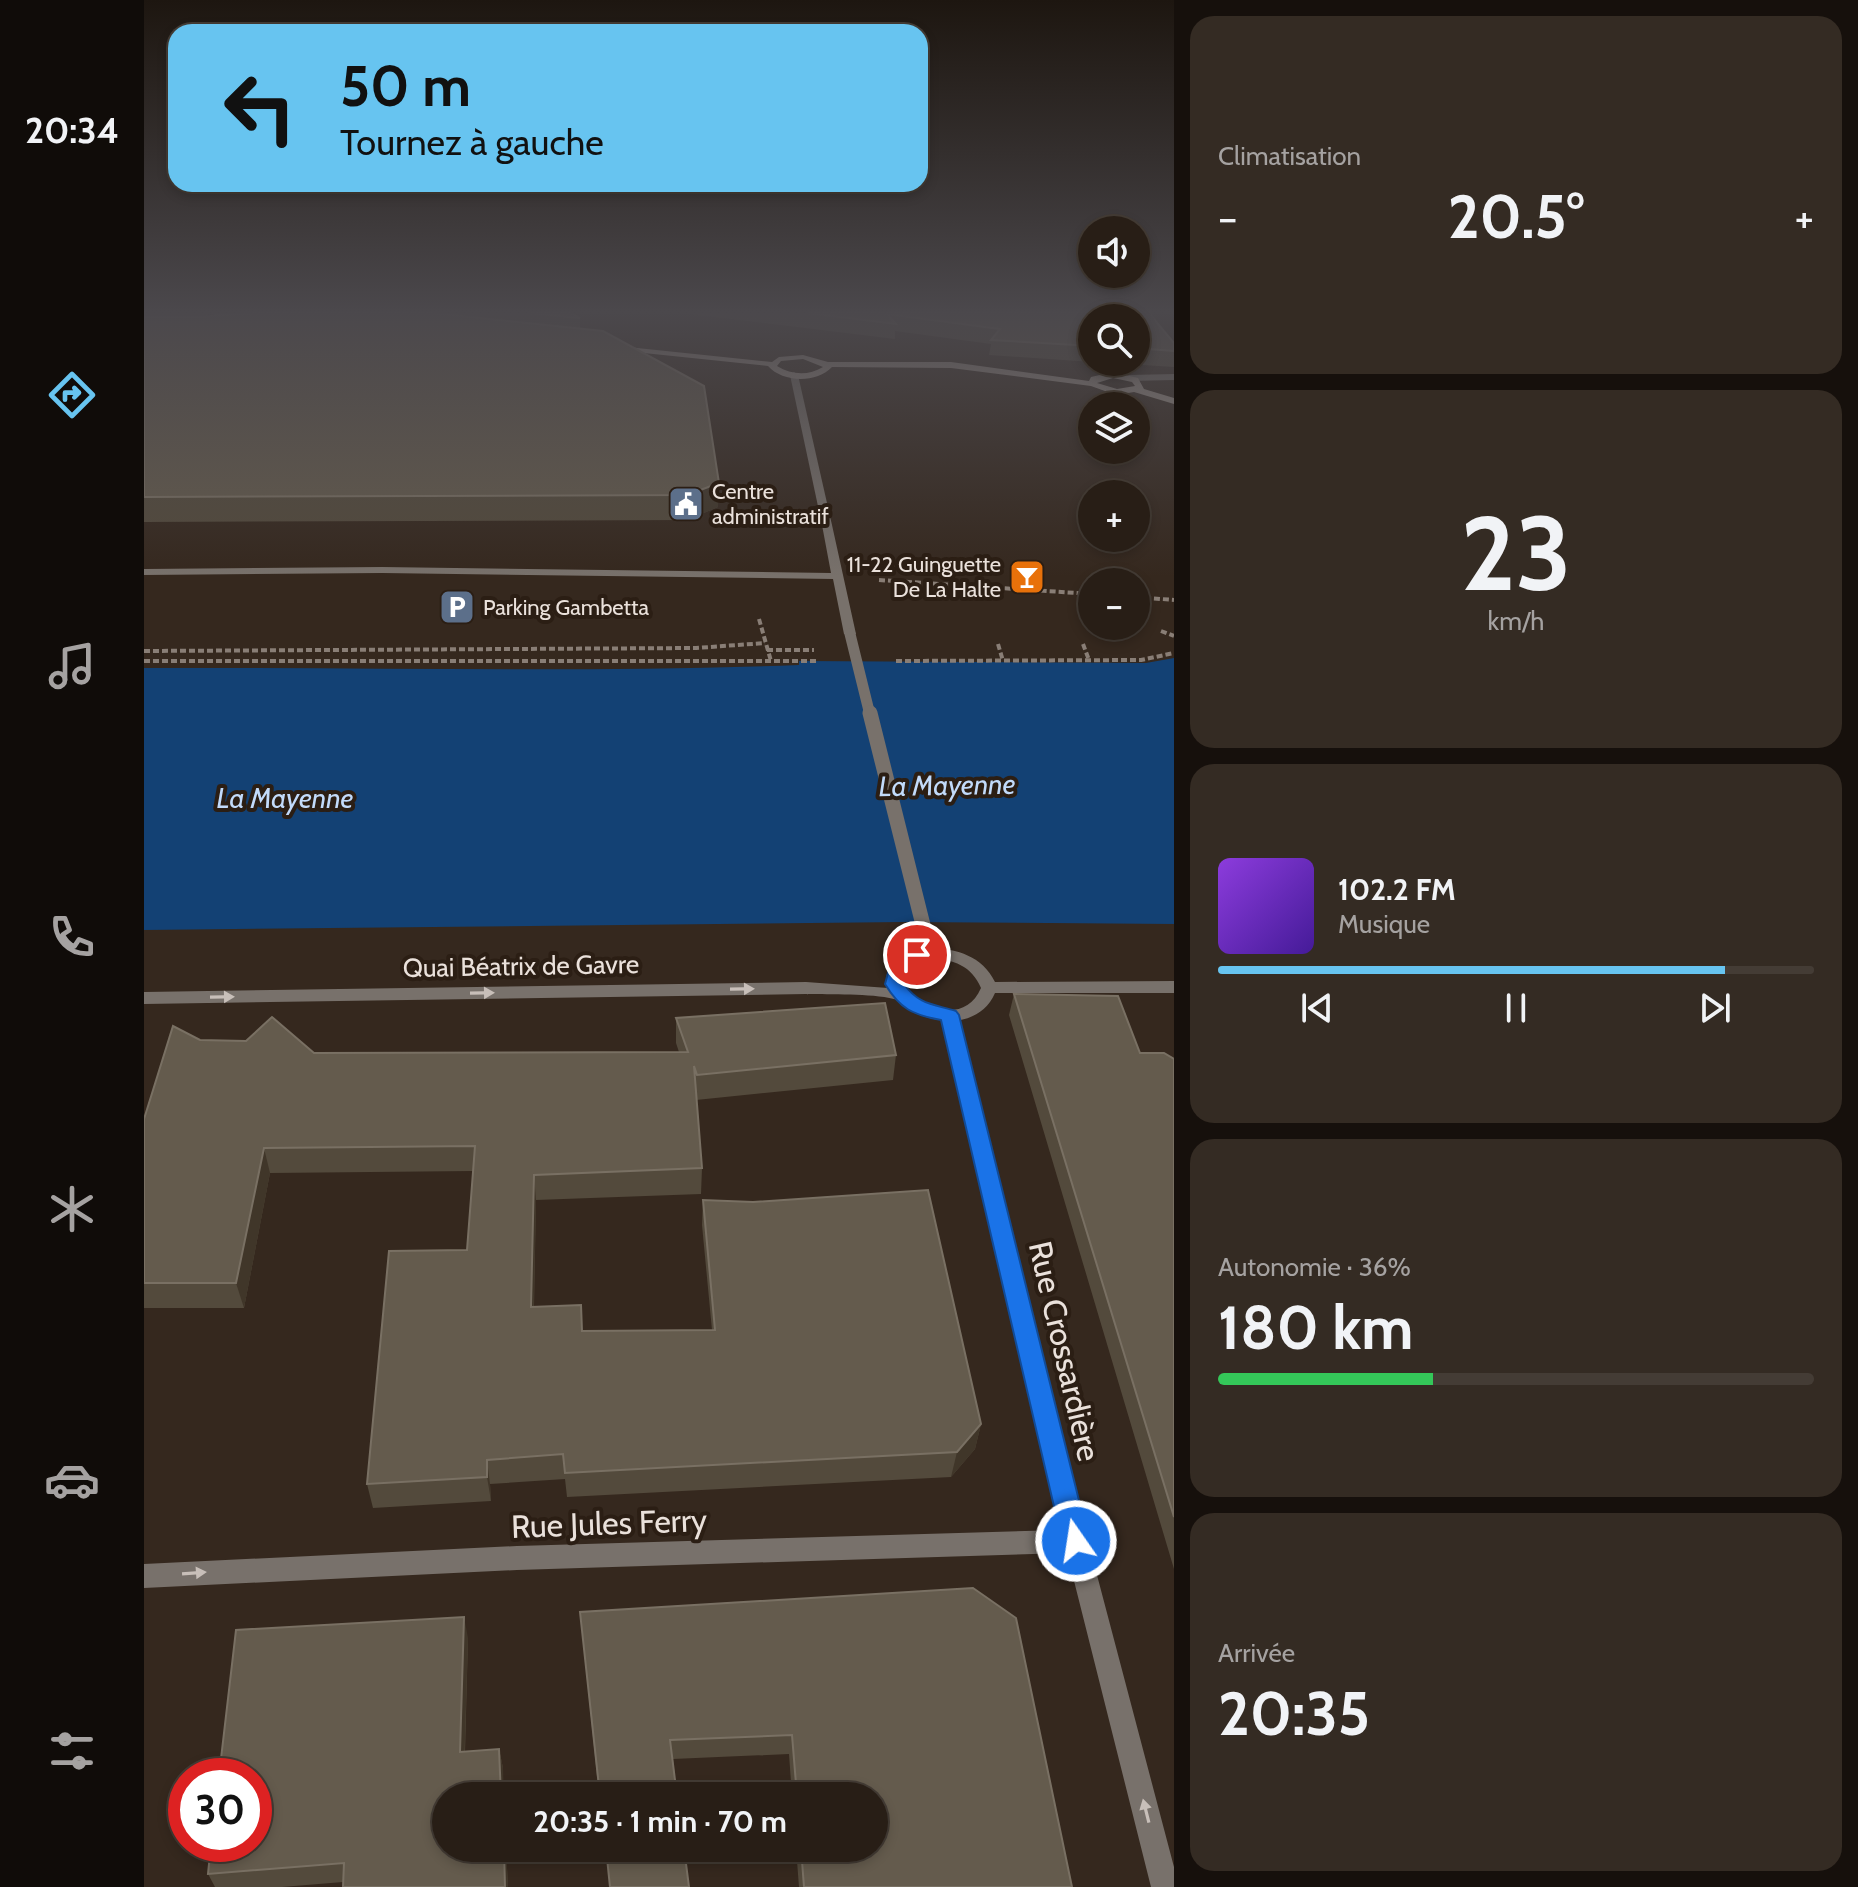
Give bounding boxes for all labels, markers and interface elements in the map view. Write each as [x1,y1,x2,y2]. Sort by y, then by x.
text: 50 m [340,52,471,120]
icon: left [208,56,312,160]
text: 20:34 [25,108,119,152]
text: Tournez à gauche [340,120,604,164]
text: Climatisation [1218,140,1361,172]
text: 20.5° [1448,180,1584,253]
text: − [1218,191,1237,244]
text: + [1795,191,1814,244]
map controls [1078,216,1150,640]
button: sound [1078,216,1150,288]
button: search [1078,304,1150,376]
icon: directions [44,367,100,423]
button: layers [1078,392,1150,464]
place label: Centre administratif [712,478,829,530]
button: + [1078,480,1150,552]
public building icon: Centre administratif [667,485,705,523]
text: 23 [1460,490,1572,616]
place label: 11-22 Guinguette De La Halte [847,551,1001,603]
bar icon: 11-22 Guinguette De La Halte [1008,558,1046,596]
button: − [1078,568,1150,640]
parking icon: Parking Gambetta [438,588,476,626]
place label: Parking Gambetta [483,594,649,621]
text: km/h [1488,605,1544,637]
icon: music [44,638,100,694]
water label: La Mayenne [878,767,1016,803]
water label: La Mayenne [217,781,354,815]
text: 102.2 FM [1338,871,1456,908]
text: Musique [1338,908,1430,940]
icon: phone [44,909,100,965]
pin [883,921,951,989]
icon: arrive [895,933,939,977]
street label: Quai Béatrix de Gavre [403,948,639,984]
one-way arrow [730,983,755,995]
icon: previous [1295,986,1339,1030]
icon: pause [1494,986,1538,1030]
icon: next [1693,986,1737,1030]
one-way arrow [470,987,495,999]
one-way arrow [210,990,235,1003]
icon: climate [44,1181,100,1237]
street label: Rue Crossardière [1021,1237,1109,1465]
text: Autonomie · 36% [1218,1251,1411,1283]
text: 180 km [1218,1291,1413,1364]
icon: car [44,1452,100,1508]
position arrow [1034,1499,1118,1583]
street label: Rue Jules Ferry [510,1500,708,1546]
one-way arrow [182,1566,207,1579]
text: Arrivée [1218,1637,1295,1669]
text: 20:35 [1218,1677,1370,1750]
icon: filters [44,1723,100,1779]
speed limit sign: 30 [168,1758,272,1862]
one-way arrow [1139,1799,1151,1824]
text: 20:35 · 1 min · 70 m [533,1803,787,1840]

